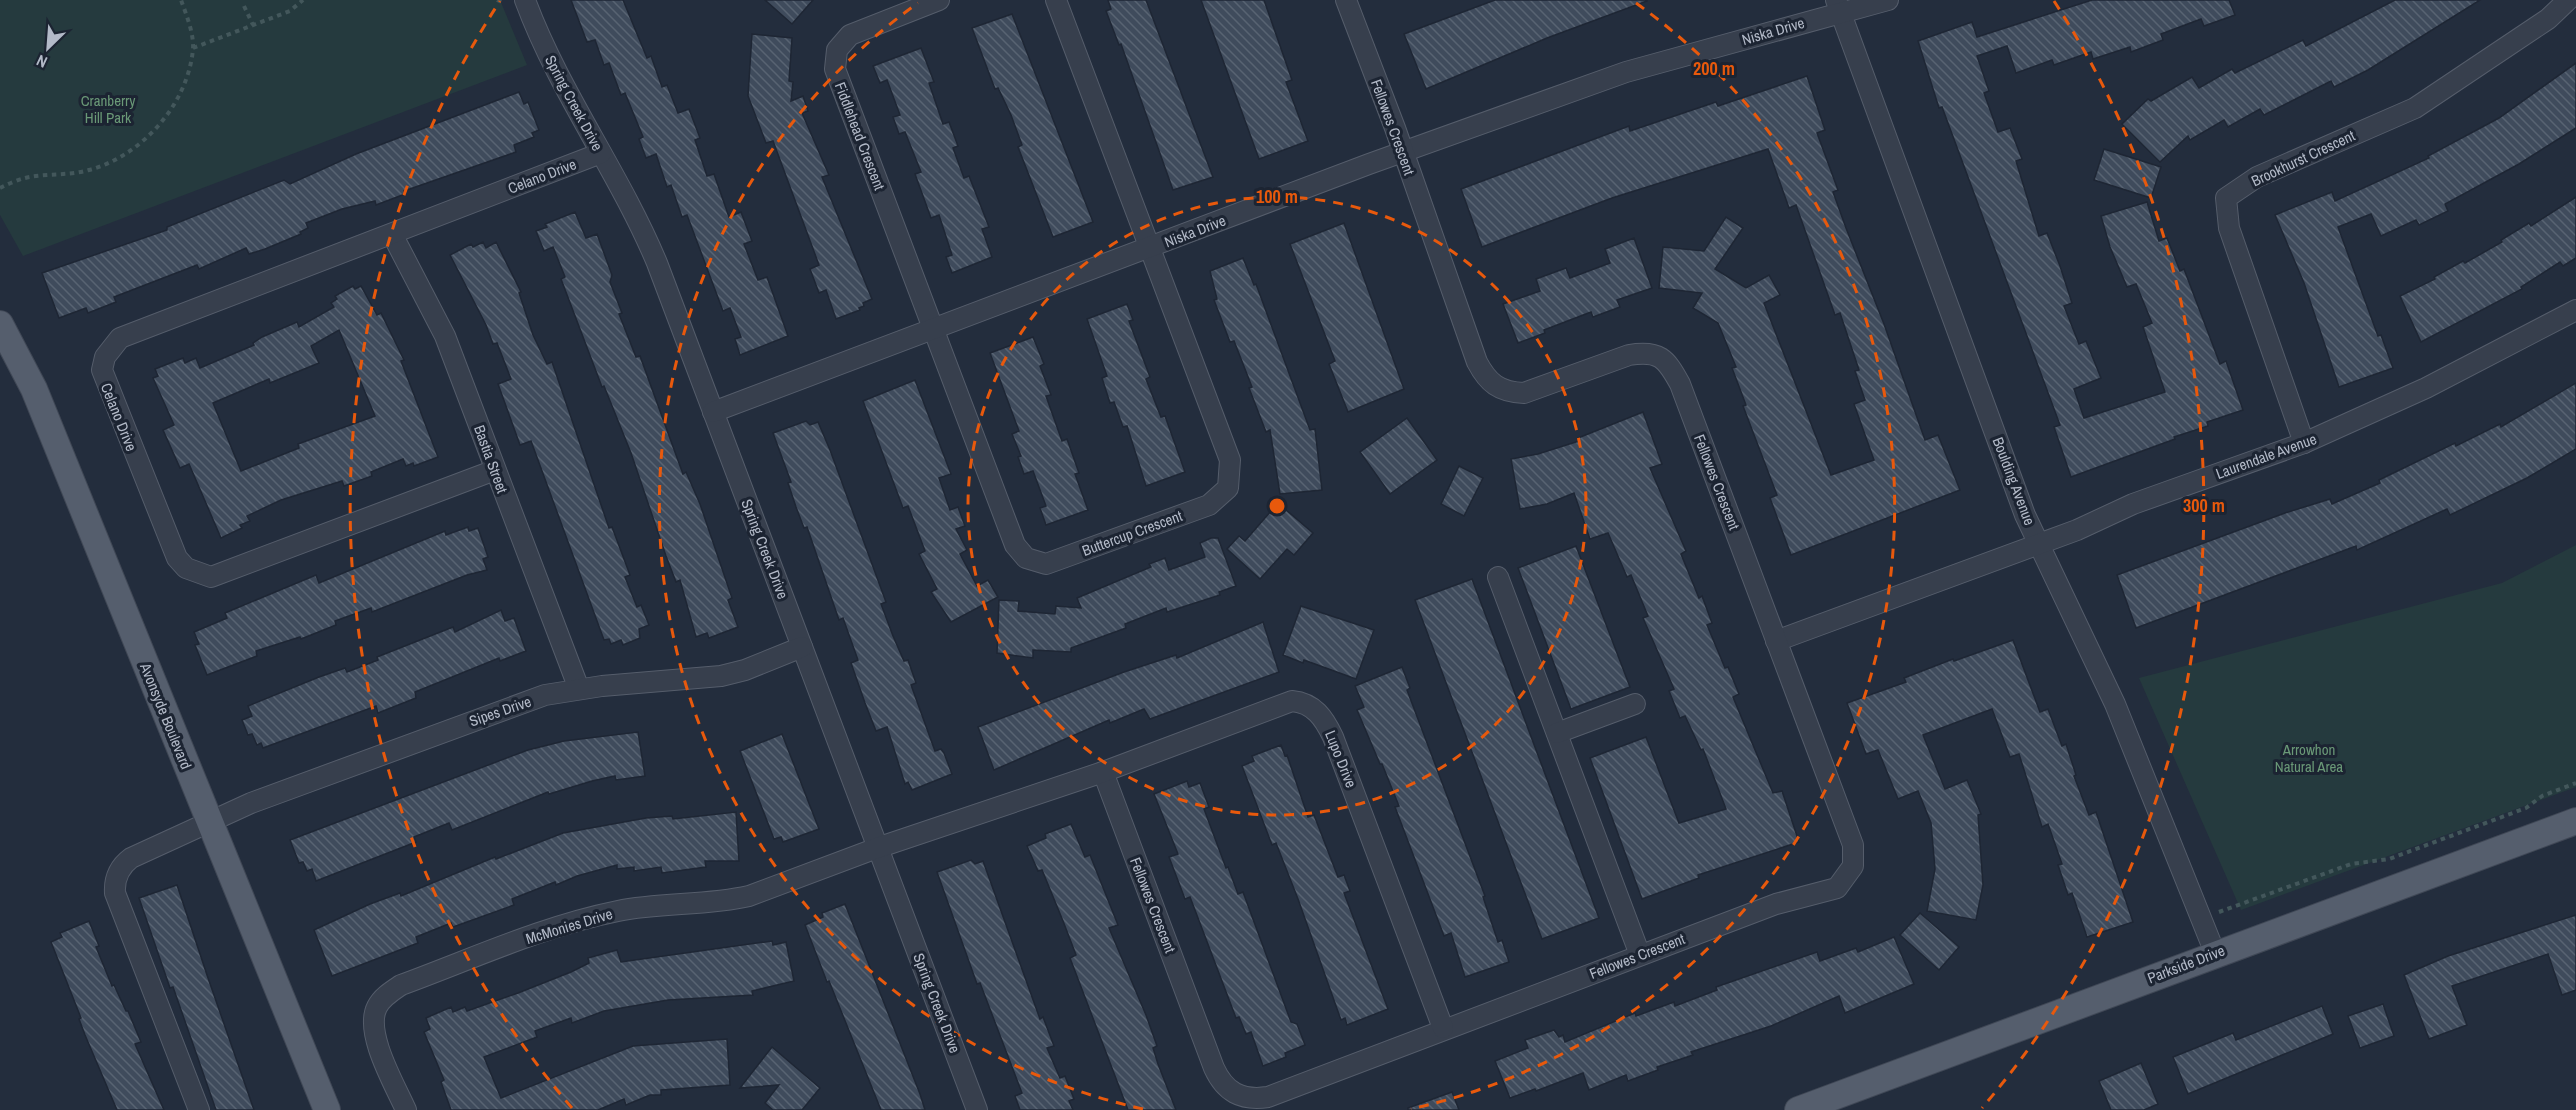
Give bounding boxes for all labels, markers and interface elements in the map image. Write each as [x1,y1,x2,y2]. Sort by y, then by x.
street label: Niska Drive [1739,12,1807,50]
north arrow [18,18,78,78]
text: N [33,50,51,74]
street label: Spring Creek Drive [540,52,608,155]
text: 200 m [1693,56,1735,81]
street label: Fellowes Crescent [1366,76,1420,178]
street label: Fiddlehead Crescent [830,79,890,194]
park label: Cranberry Hill Park [81,90,136,128]
street label: Brookhurst Crescent [2248,125,2359,191]
street label: Celano Drive [505,153,579,199]
text: 100 m [1256,184,1298,209]
street label: Niska Drive [1161,210,1229,252]
street label: Celano Drive [96,380,142,454]
street label: Bastia Street [469,422,513,497]
street label: Laurendale Avenue [2213,428,2319,484]
street label: Fellowes Crescent [1689,431,1745,533]
street label: Boulding Avenue [1988,434,2040,528]
text: 300 m [2183,493,2225,518]
street label: Spring Creek Drive [736,496,794,602]
centre of rings [1267,496,1287,516]
street label: Buttercup Crescent [1079,505,1186,561]
street label: Avonsyde Boulevard [135,659,197,772]
street label: Sipes Drive [466,691,534,731]
street label: Lupo Drive [1320,727,1362,791]
park label: Arrowhon Natural Area [2275,739,2343,777]
street label: Fellowes Crescent [1125,854,1181,956]
street label: McMonies Drive [523,903,615,949]
street label: Fellowes Crescent [1586,928,1688,984]
street label: Parkside Drive [2144,940,2228,988]
street label: Spring Creek Drive [908,950,966,1056]

